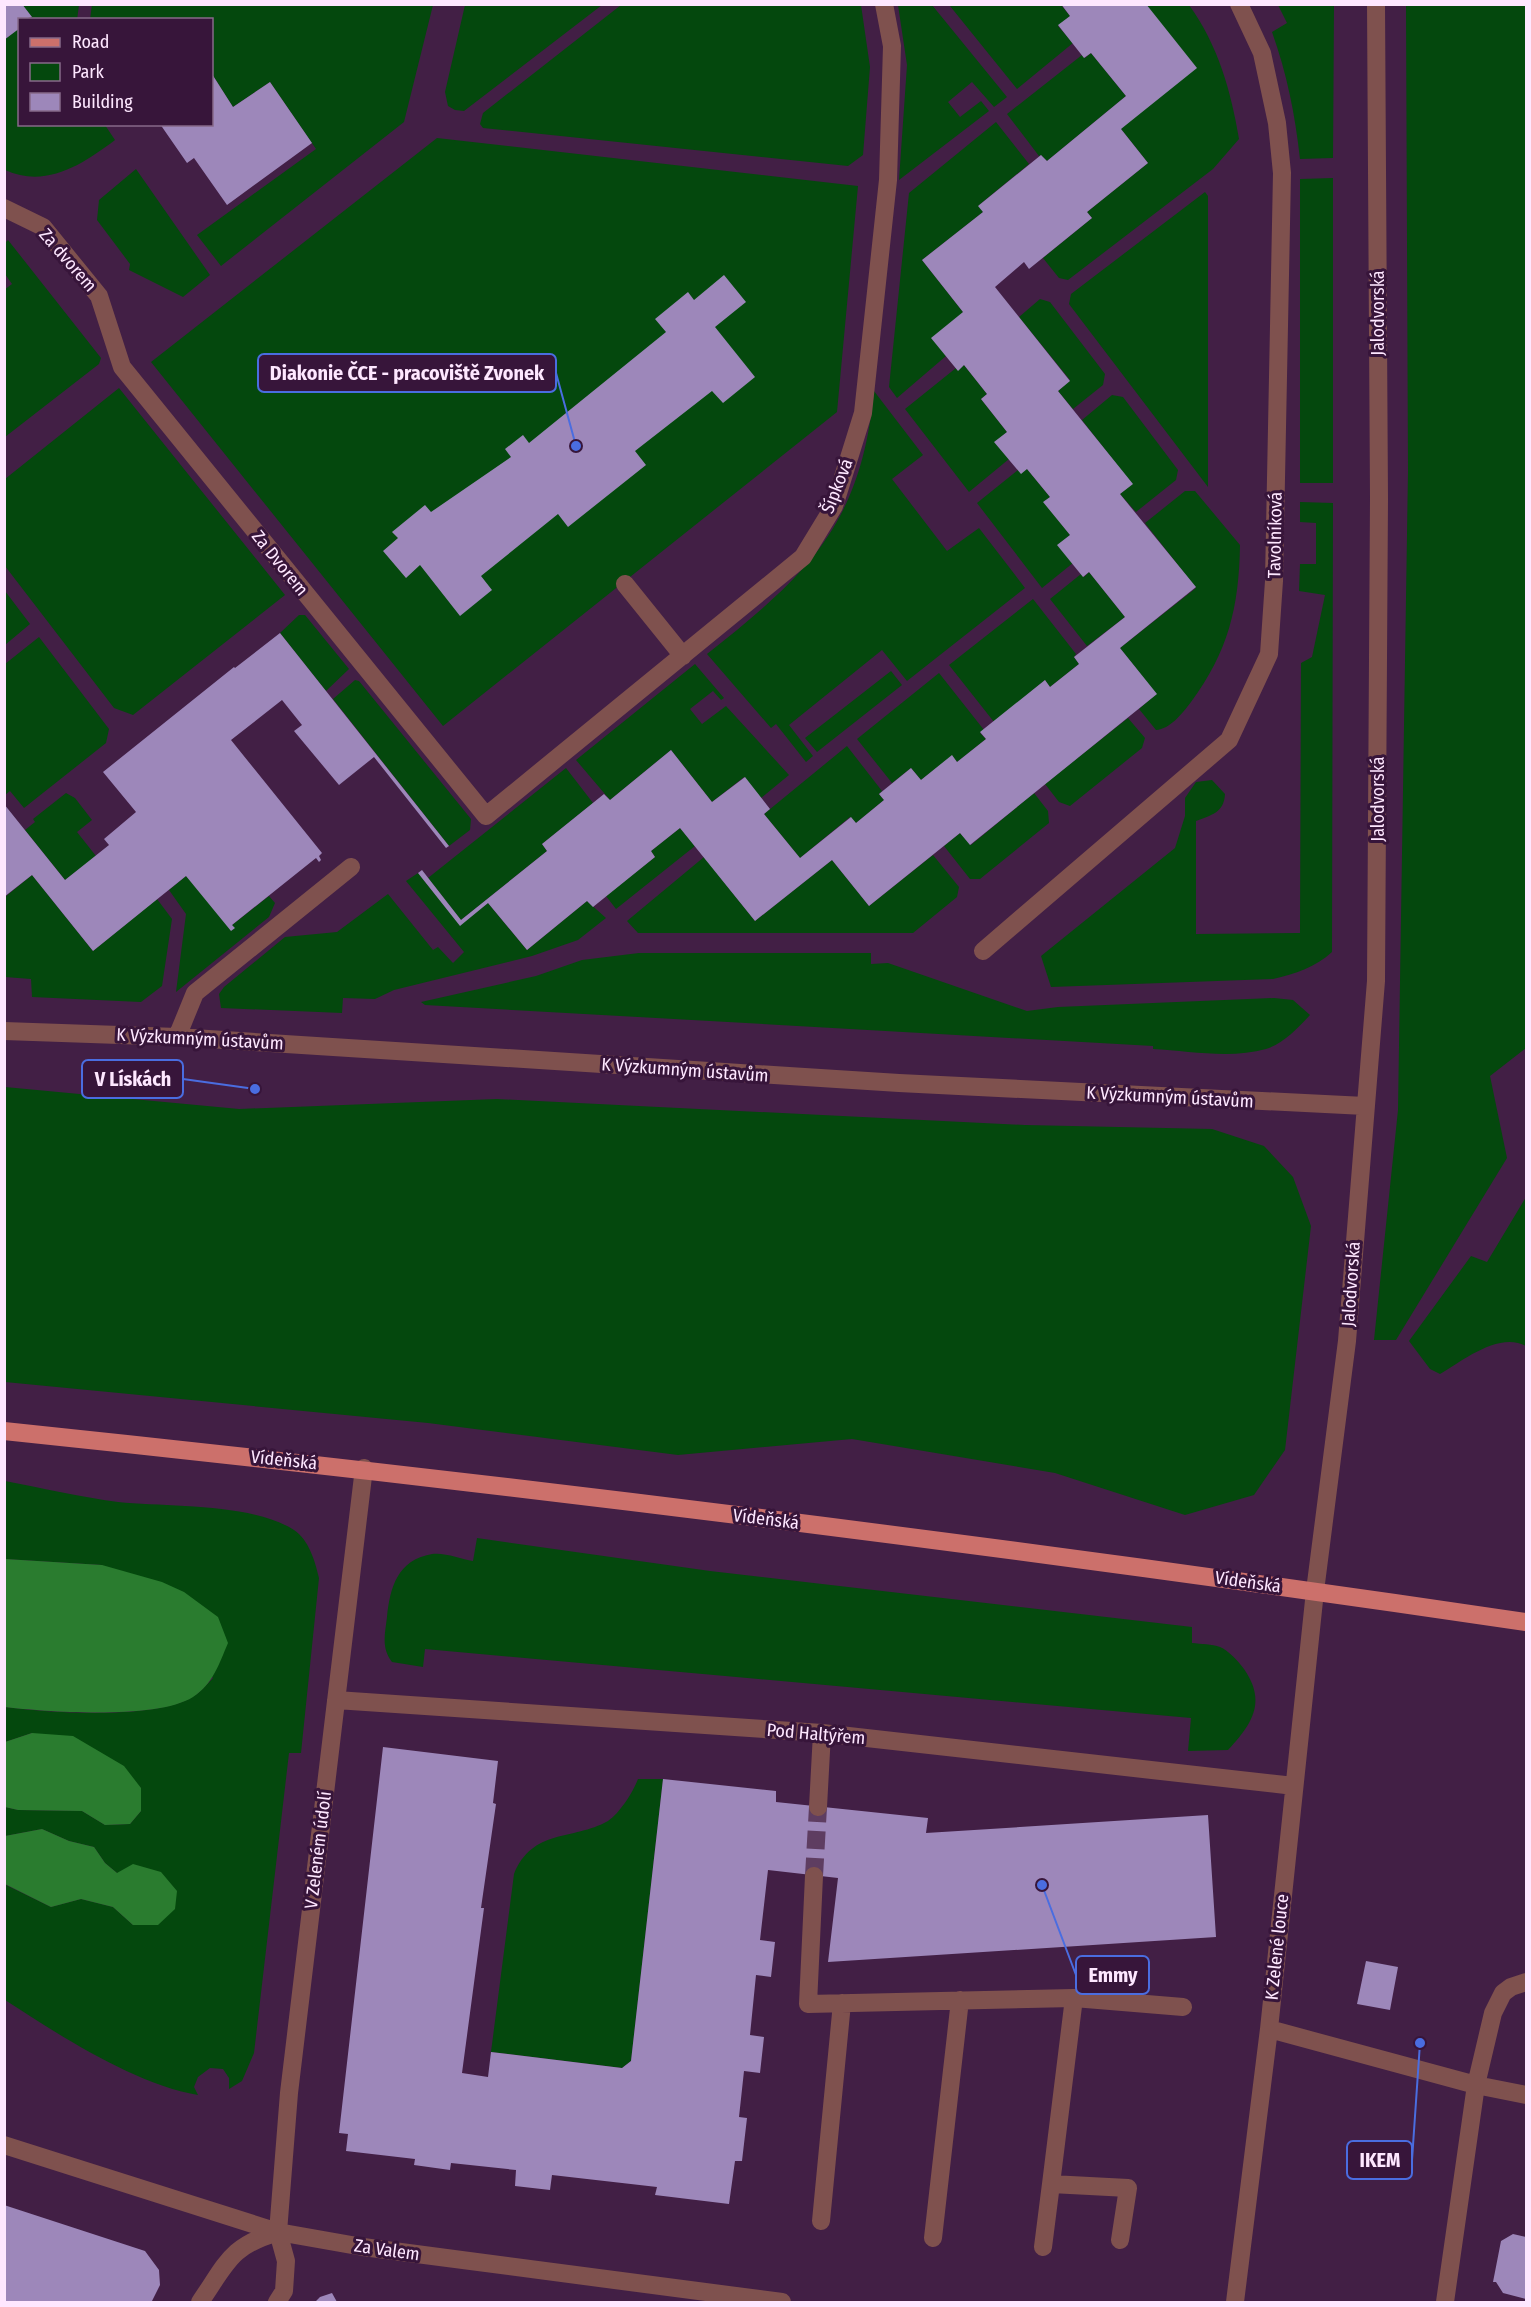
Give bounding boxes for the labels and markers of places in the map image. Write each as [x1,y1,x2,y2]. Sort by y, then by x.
callout: Diakonie ČCE - pracoviště Zvonek [258,354,556,392]
callout: V Lískách [82,1060,183,1098]
callout: Emmy [1076,1956,1149,1994]
callout: IKEM [1347,2141,1412,2179]

